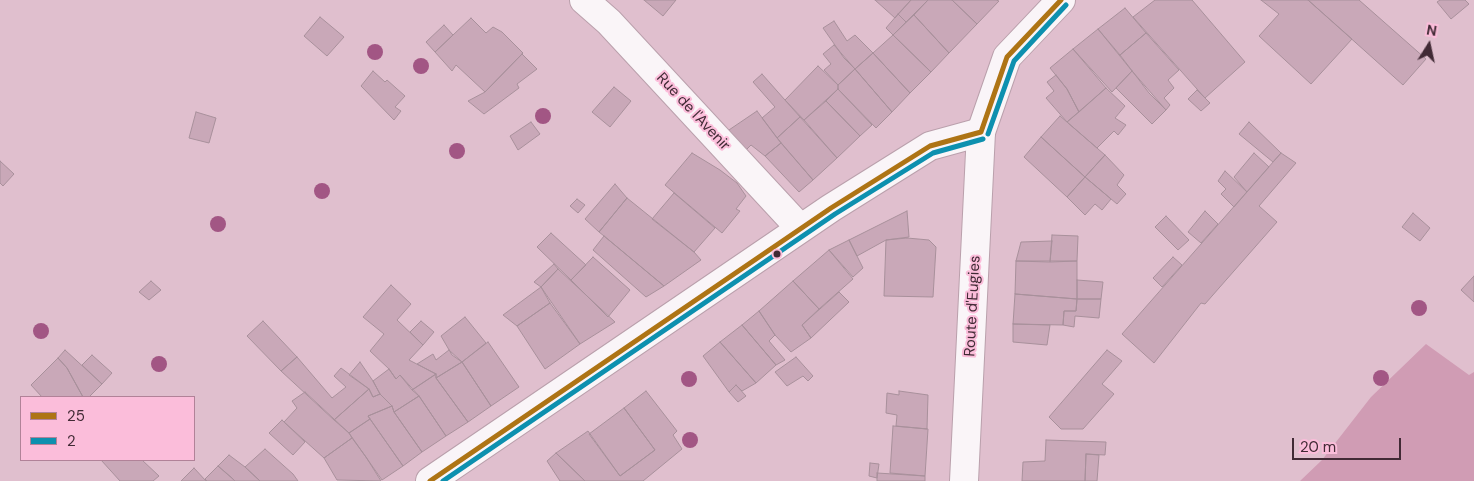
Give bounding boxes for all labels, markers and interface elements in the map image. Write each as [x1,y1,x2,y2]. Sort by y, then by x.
north arrow [1404,20,1454,70]
text: N [1425,20,1438,40]
street label: Rue de l'Avenir [652,69,734,155]
unlabelled marker [772,249,782,259]
street label: Route d'Eugies [961,255,985,357]
legend [20,396,195,461]
text: 25 [67,406,85,426]
scale bar [1294,428,1403,460]
text: 2 [67,431,76,451]
text: 20 m [1300,437,1336,457]

